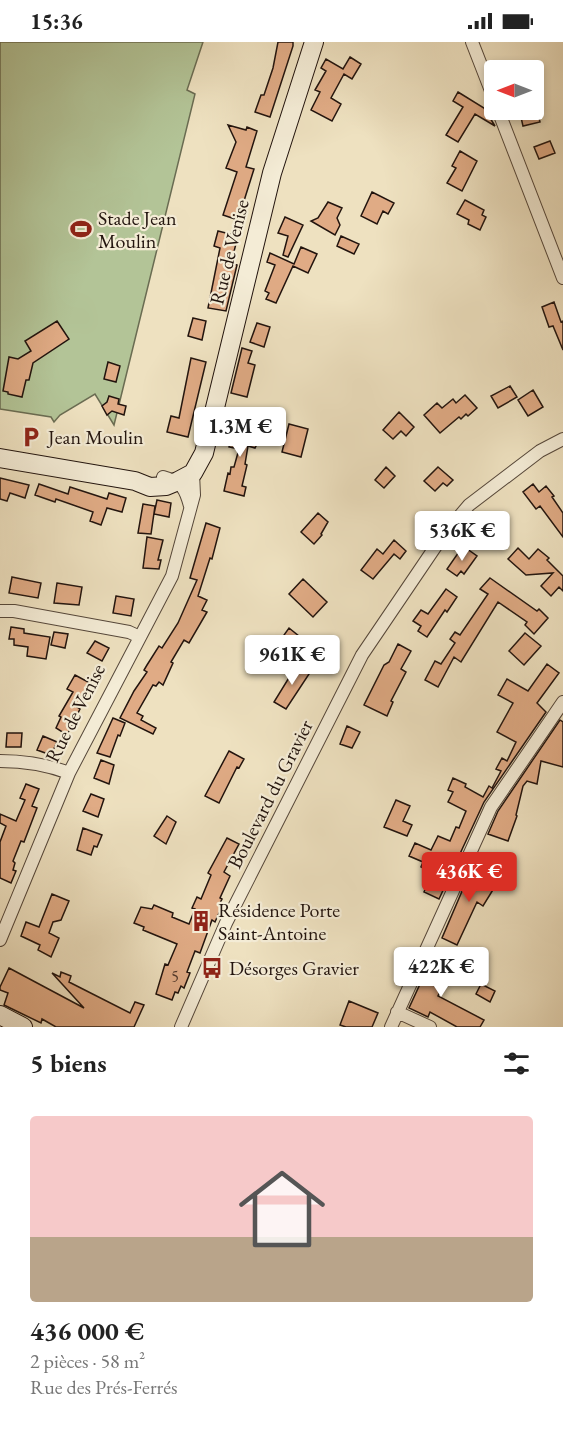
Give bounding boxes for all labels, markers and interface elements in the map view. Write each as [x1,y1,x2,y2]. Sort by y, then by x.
text: 15:36 [30,7,83,36]
north arrow [484,60,544,120]
map controls [484,60,544,120]
street label: Rue de Venise [203,197,255,307]
place label: Stade Jean Moulin [98,205,177,254]
sports icon: Stade Jean Moulin [69,217,93,241]
pin: 1.3M € [191,407,289,458]
text: 1.3M € [208,413,272,439]
place label: Jean Moulin [46,424,144,450]
parking icon: Jean Moulin [19,425,43,449]
pin: 536K € [413,511,511,562]
text: 536K € [429,517,495,543]
pin: 961K € [243,635,341,686]
text: 961K € [259,641,325,667]
street label: Rue de Venise [39,659,111,767]
street label: Boulevard du Gravier [221,715,319,873]
pin: 436K € [420,852,518,903]
text: 436K € [436,858,502,884]
place label: Résidence Porte Saint-Antoine [218,897,340,946]
building icon: Résidence Porte Saint-Antoine [189,909,213,933]
pin: 422K € [392,947,490,998]
text: 422K € [408,953,474,979]
place label: Désorges Gravier [229,955,359,981]
bus stop icon: Désorges Gravier [200,956,224,980]
house number: 5 [171,966,179,987]
text: 5 biens [30,1046,107,1080]
icon: filters [500,1047,533,1080]
icon: home [228,1155,336,1263]
text: 436 000 € [30,1314,144,1348]
text: 2 pièces · 58 m² [30,1348,145,1374]
text: Rue des Prés-Ferrés [30,1374,178,1400]

